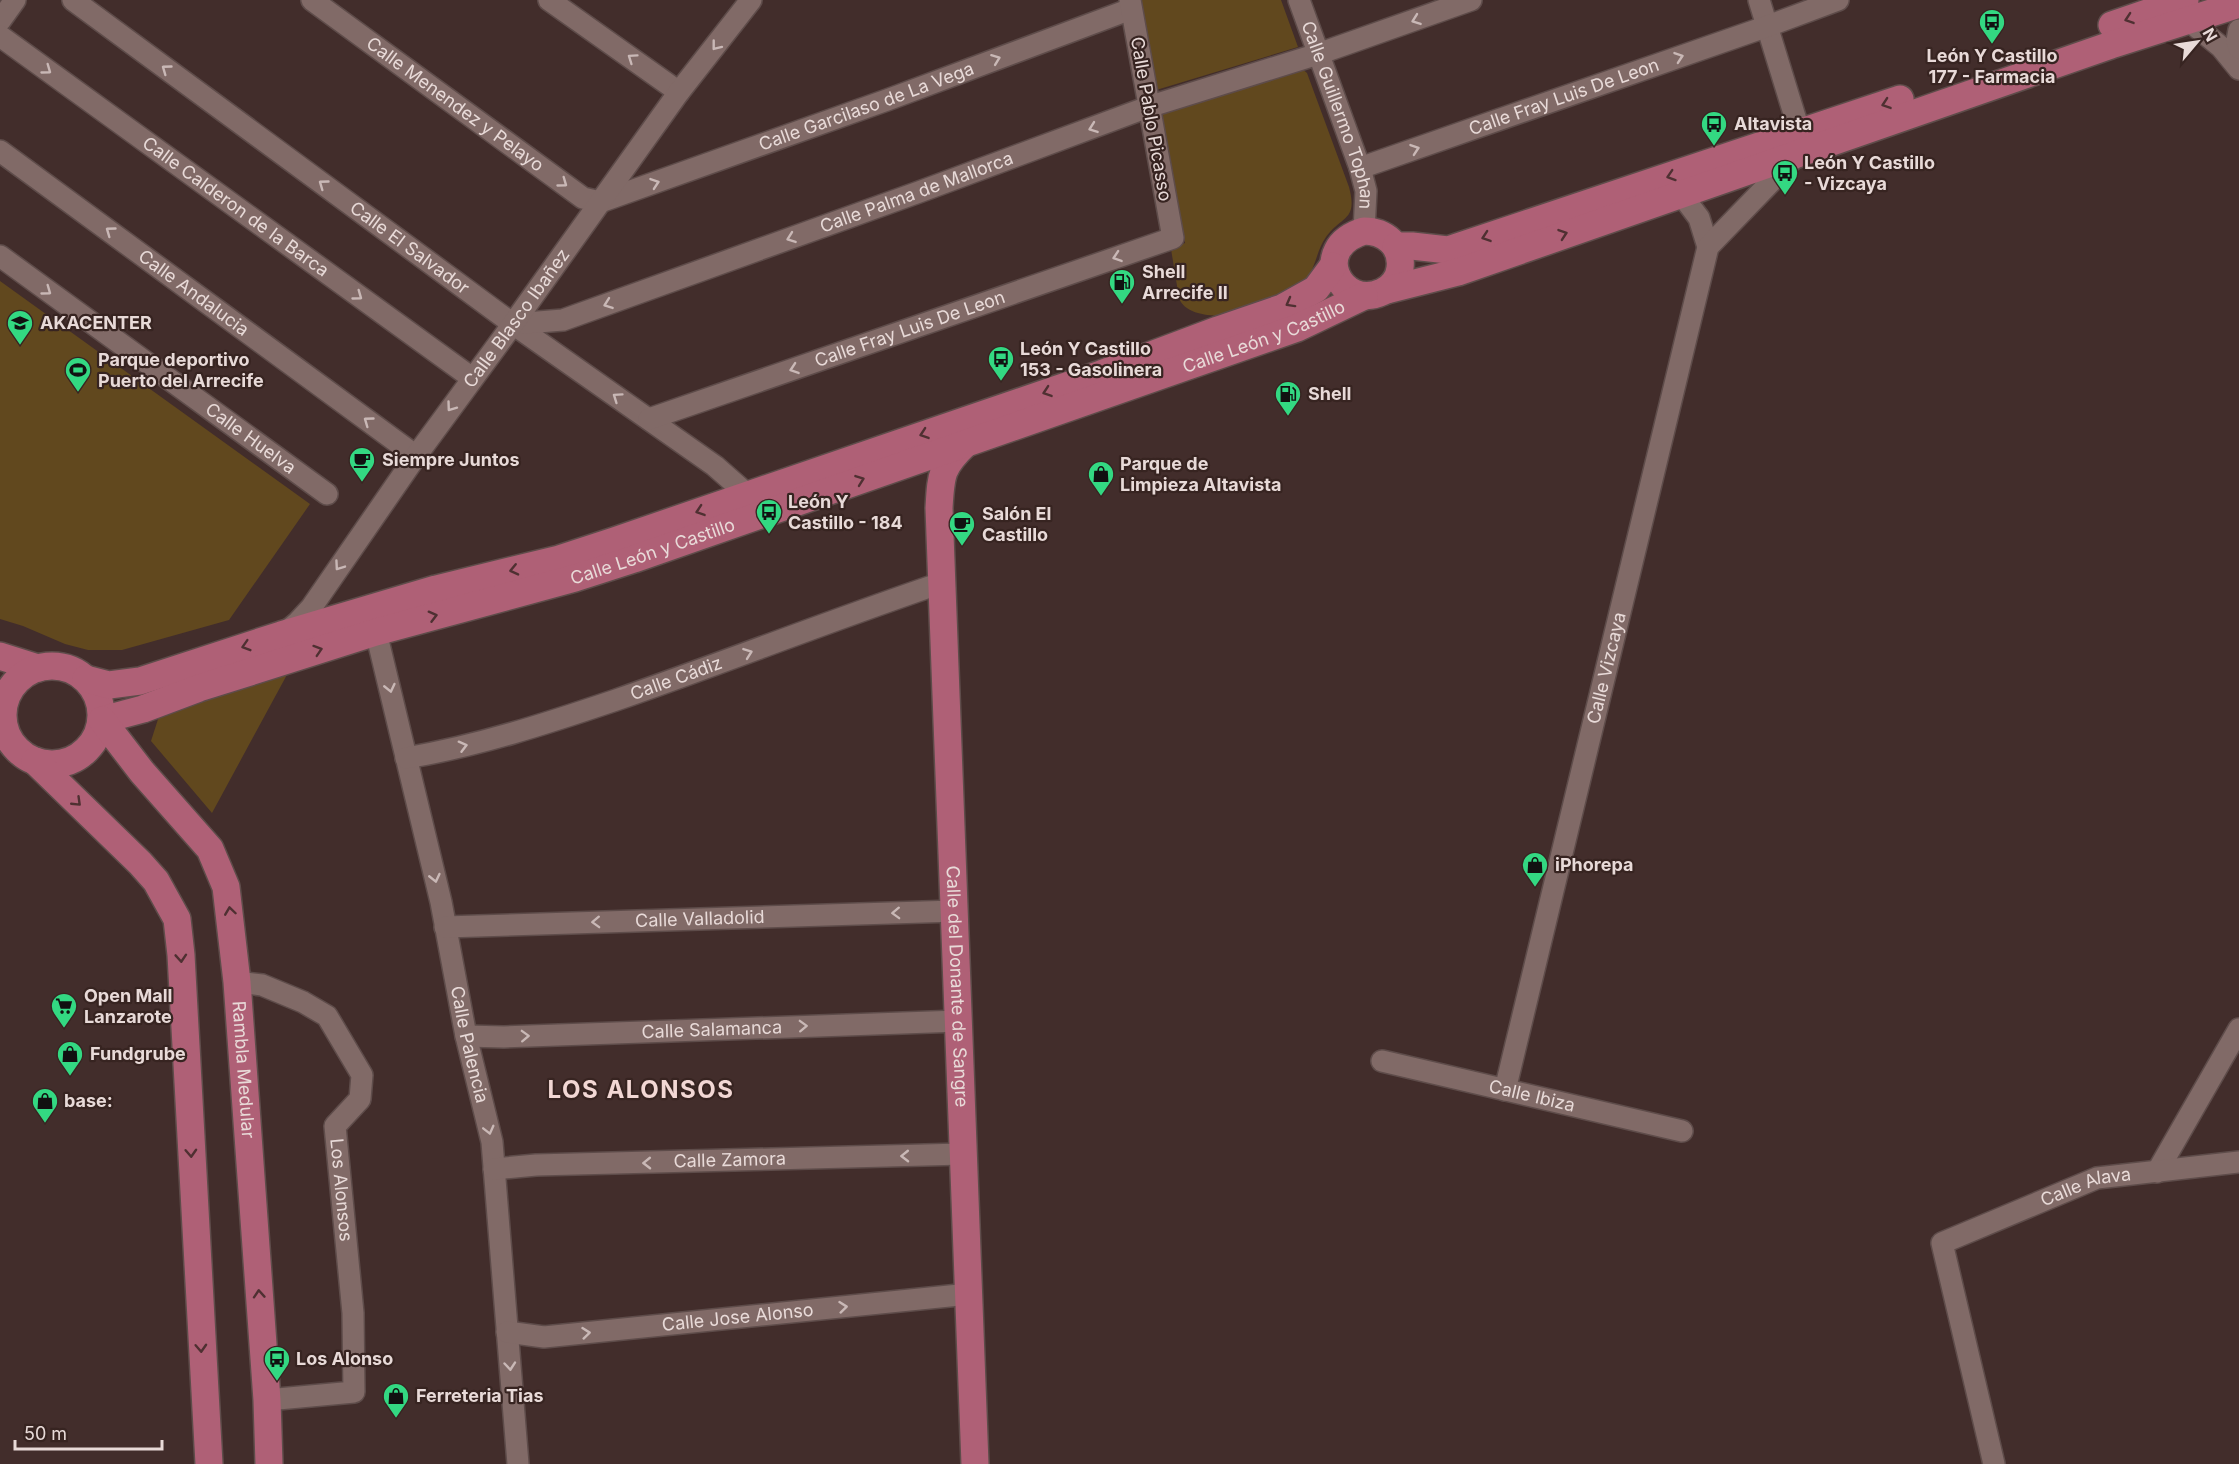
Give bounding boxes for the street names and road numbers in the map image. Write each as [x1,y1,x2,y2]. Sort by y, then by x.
street label: Calle Guillermo Tophan [1298,18,1377,210]
street label: Calle Menendez y Pelayo [363,32,548,176]
street label: Calle Pablo Picasso [1127,35,1176,203]
street label: Calle Fray Luis De Leon [1466,54,1662,139]
street label: Calle Garcilaso de La Vega [756,58,977,155]
street label: Calle Calderon de la Barca [139,132,333,281]
street label: Calle Palma de Mallorca [817,147,1016,237]
street label: Calle El Salvador [346,197,474,298]
street label: Calle Blasco Ibañez [459,244,573,392]
street label: Calle Andalucia [135,245,253,340]
street label: Calle Fray Luis De Leon [812,286,1008,371]
street label: Calle León y Castillo [1180,296,1348,377]
street label: Calle Huelva [202,398,300,478]
street label: Calle León y Castillo [568,514,738,589]
street label: Calle Vizcaya [1583,610,1630,726]
street label: Calle Cádiz [627,652,725,704]
street label: Calle del Donante de Sangre [942,865,973,1108]
street label: Calle Valladolid [635,906,765,931]
street label: Calle Palencia [447,984,493,1105]
street label: Rambla Medular [228,1000,259,1139]
street label: Calle Salamanca [641,1016,783,1042]
street label: Calle Ibiza [1487,1075,1577,1116]
street label: Los Alonsos [326,1137,357,1242]
street label: Calle Zamora [673,1148,786,1171]
street label: Calle Alava [2037,1163,2132,1211]
street label: Calle Jose Alonso [661,1299,814,1335]

